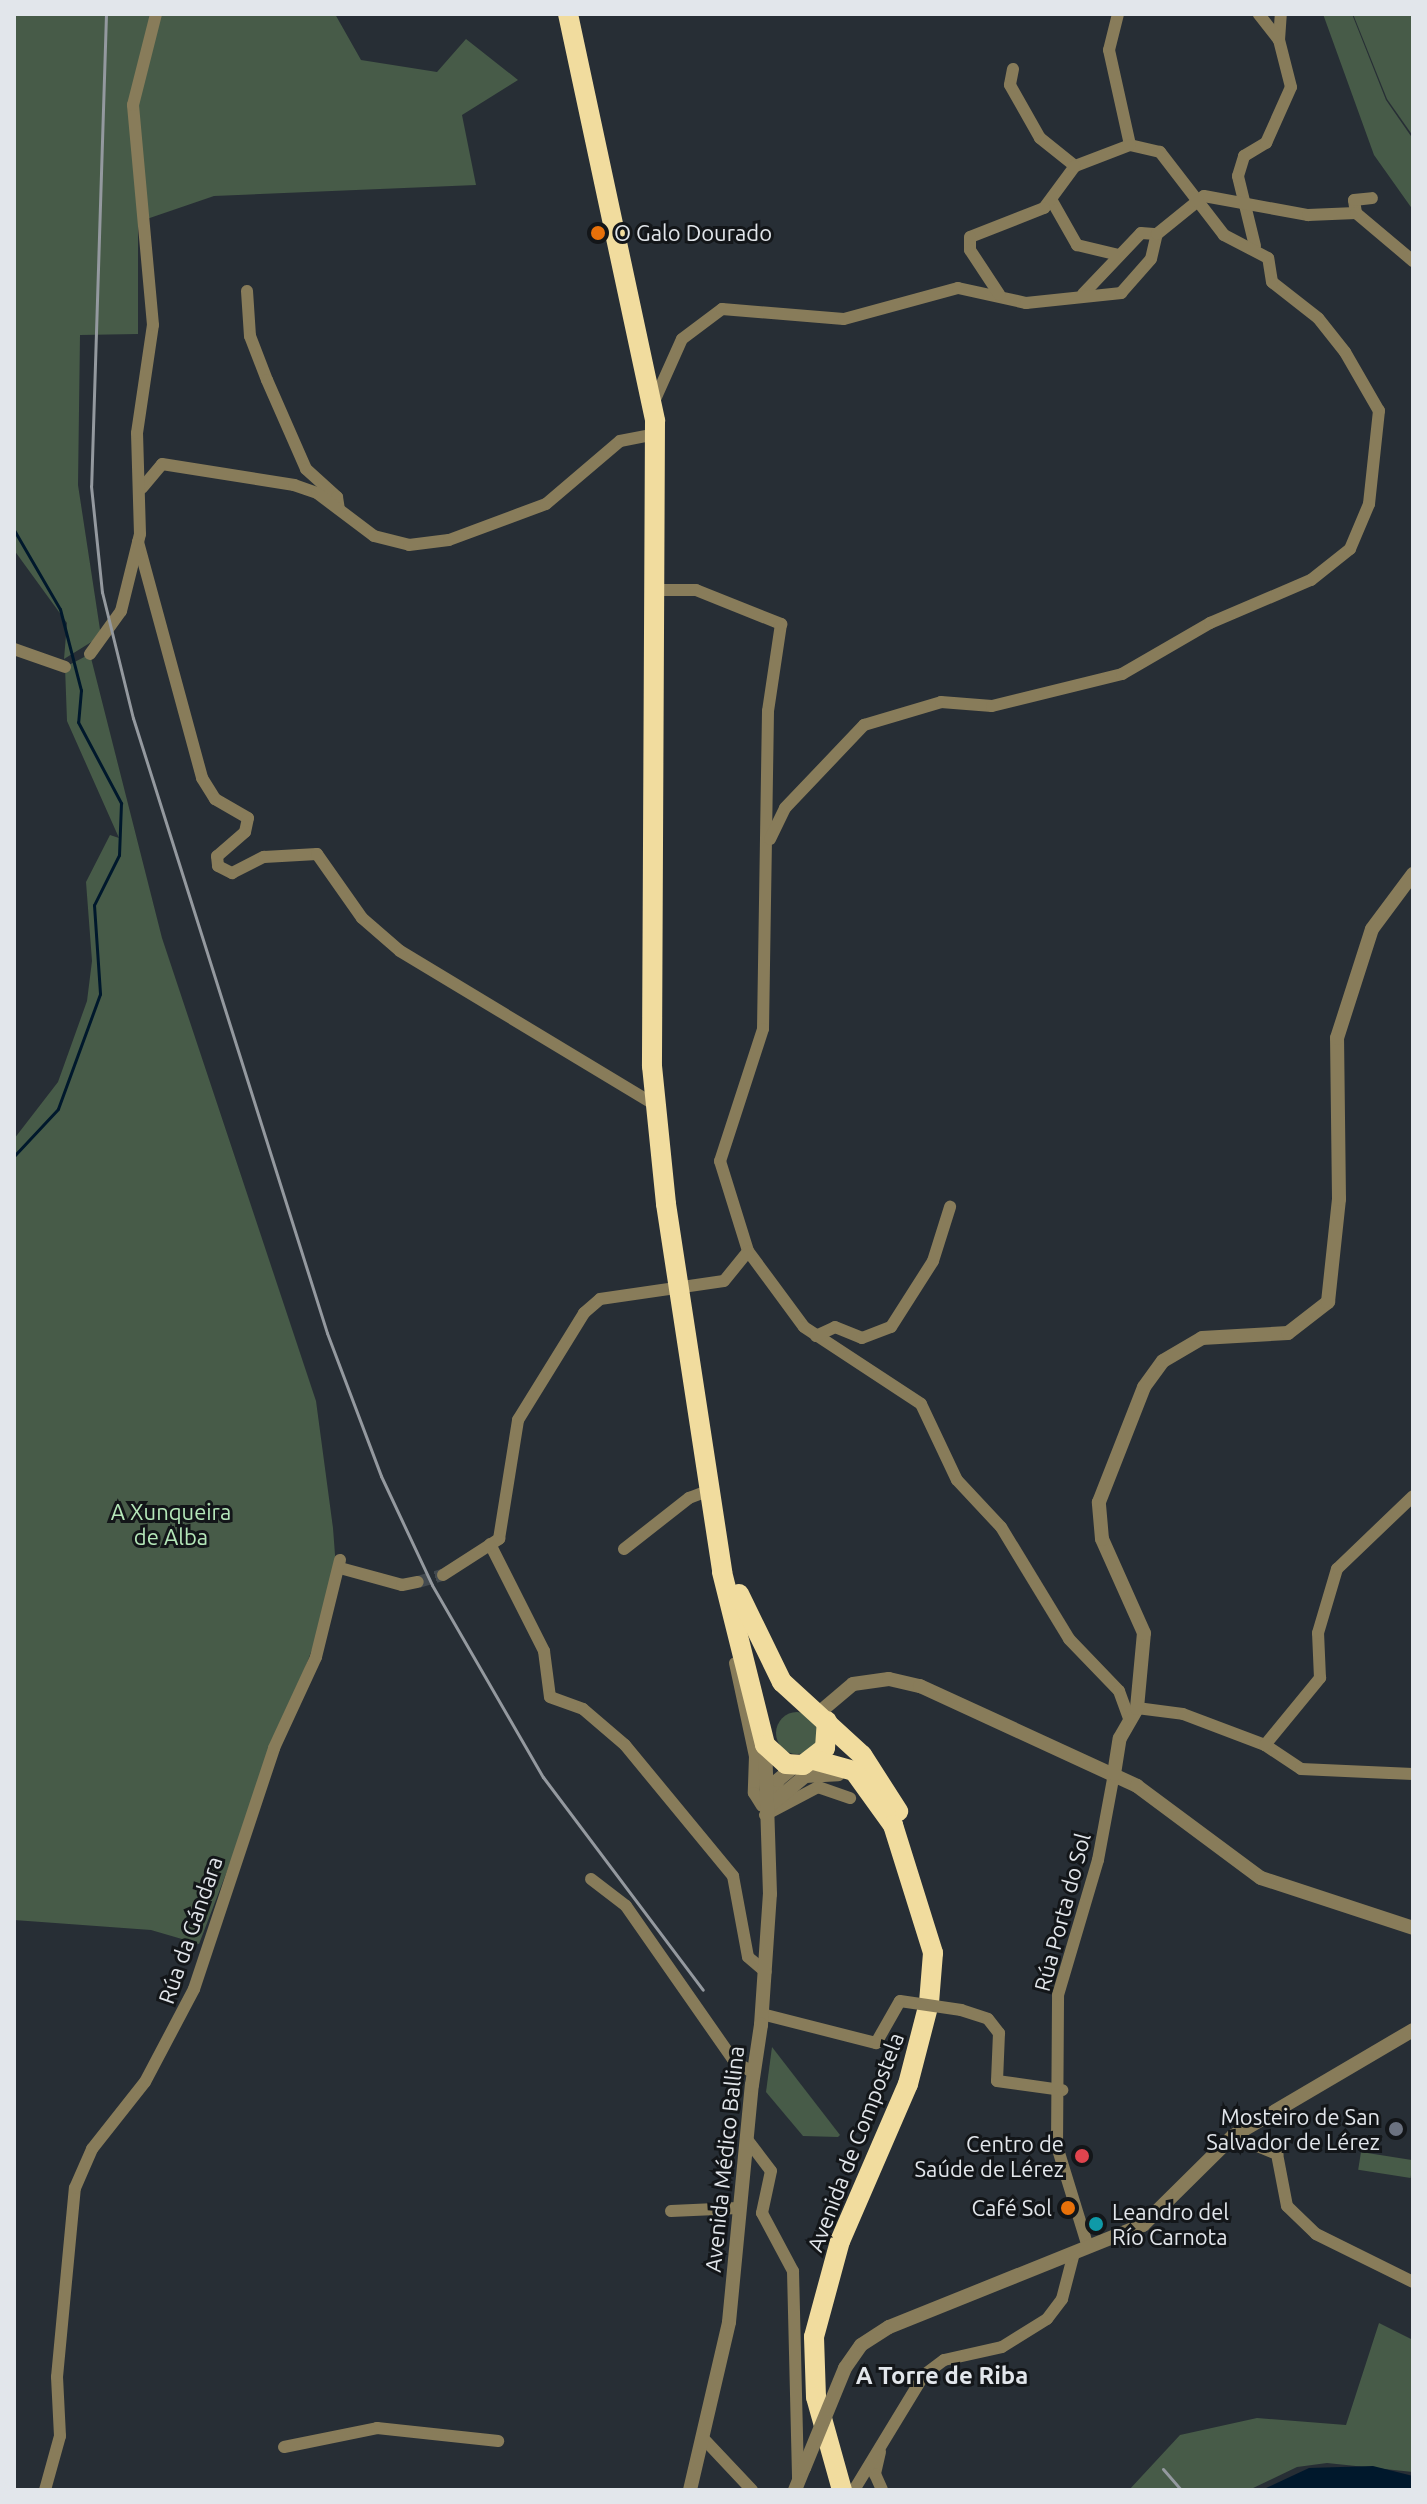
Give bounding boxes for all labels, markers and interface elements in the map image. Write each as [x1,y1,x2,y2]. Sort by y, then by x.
place label: O Galo Dourado [614,220,772,246]
marker: O Galo Dourado [589,224,607,242]
park label: A Xunqueira de Alba [111,1498,231,1550]
street label: Rúa Porta do Sol [1028,1830,1096,1994]
street label: Rúa da Gándara [152,1853,228,2007]
street label: Avenida de Compostela [801,2029,909,2255]
street label: Avenida Médico Ballina [699,2044,749,2274]
place label: Mosteiro de San Salvador de Lérez [1206,2103,1380,2154]
marker: Mosteiro de San Salvador de Lérez [1387,2120,1405,2138]
place label: Centro de Saúde de Lérez [915,2130,1064,2182]
marker: Centro de Saúde de Lérez [1071,2145,1093,2167]
place label: Café Sol [971,2195,1052,2221]
place label: Leandro del Río Carnota [1112,2198,1229,2250]
marker: Café Sol [1059,2199,1077,2217]
marker: Leandro del Río Carnota [1087,2215,1105,2233]
district label: A Torre de Riba [856,2362,1028,2390]

